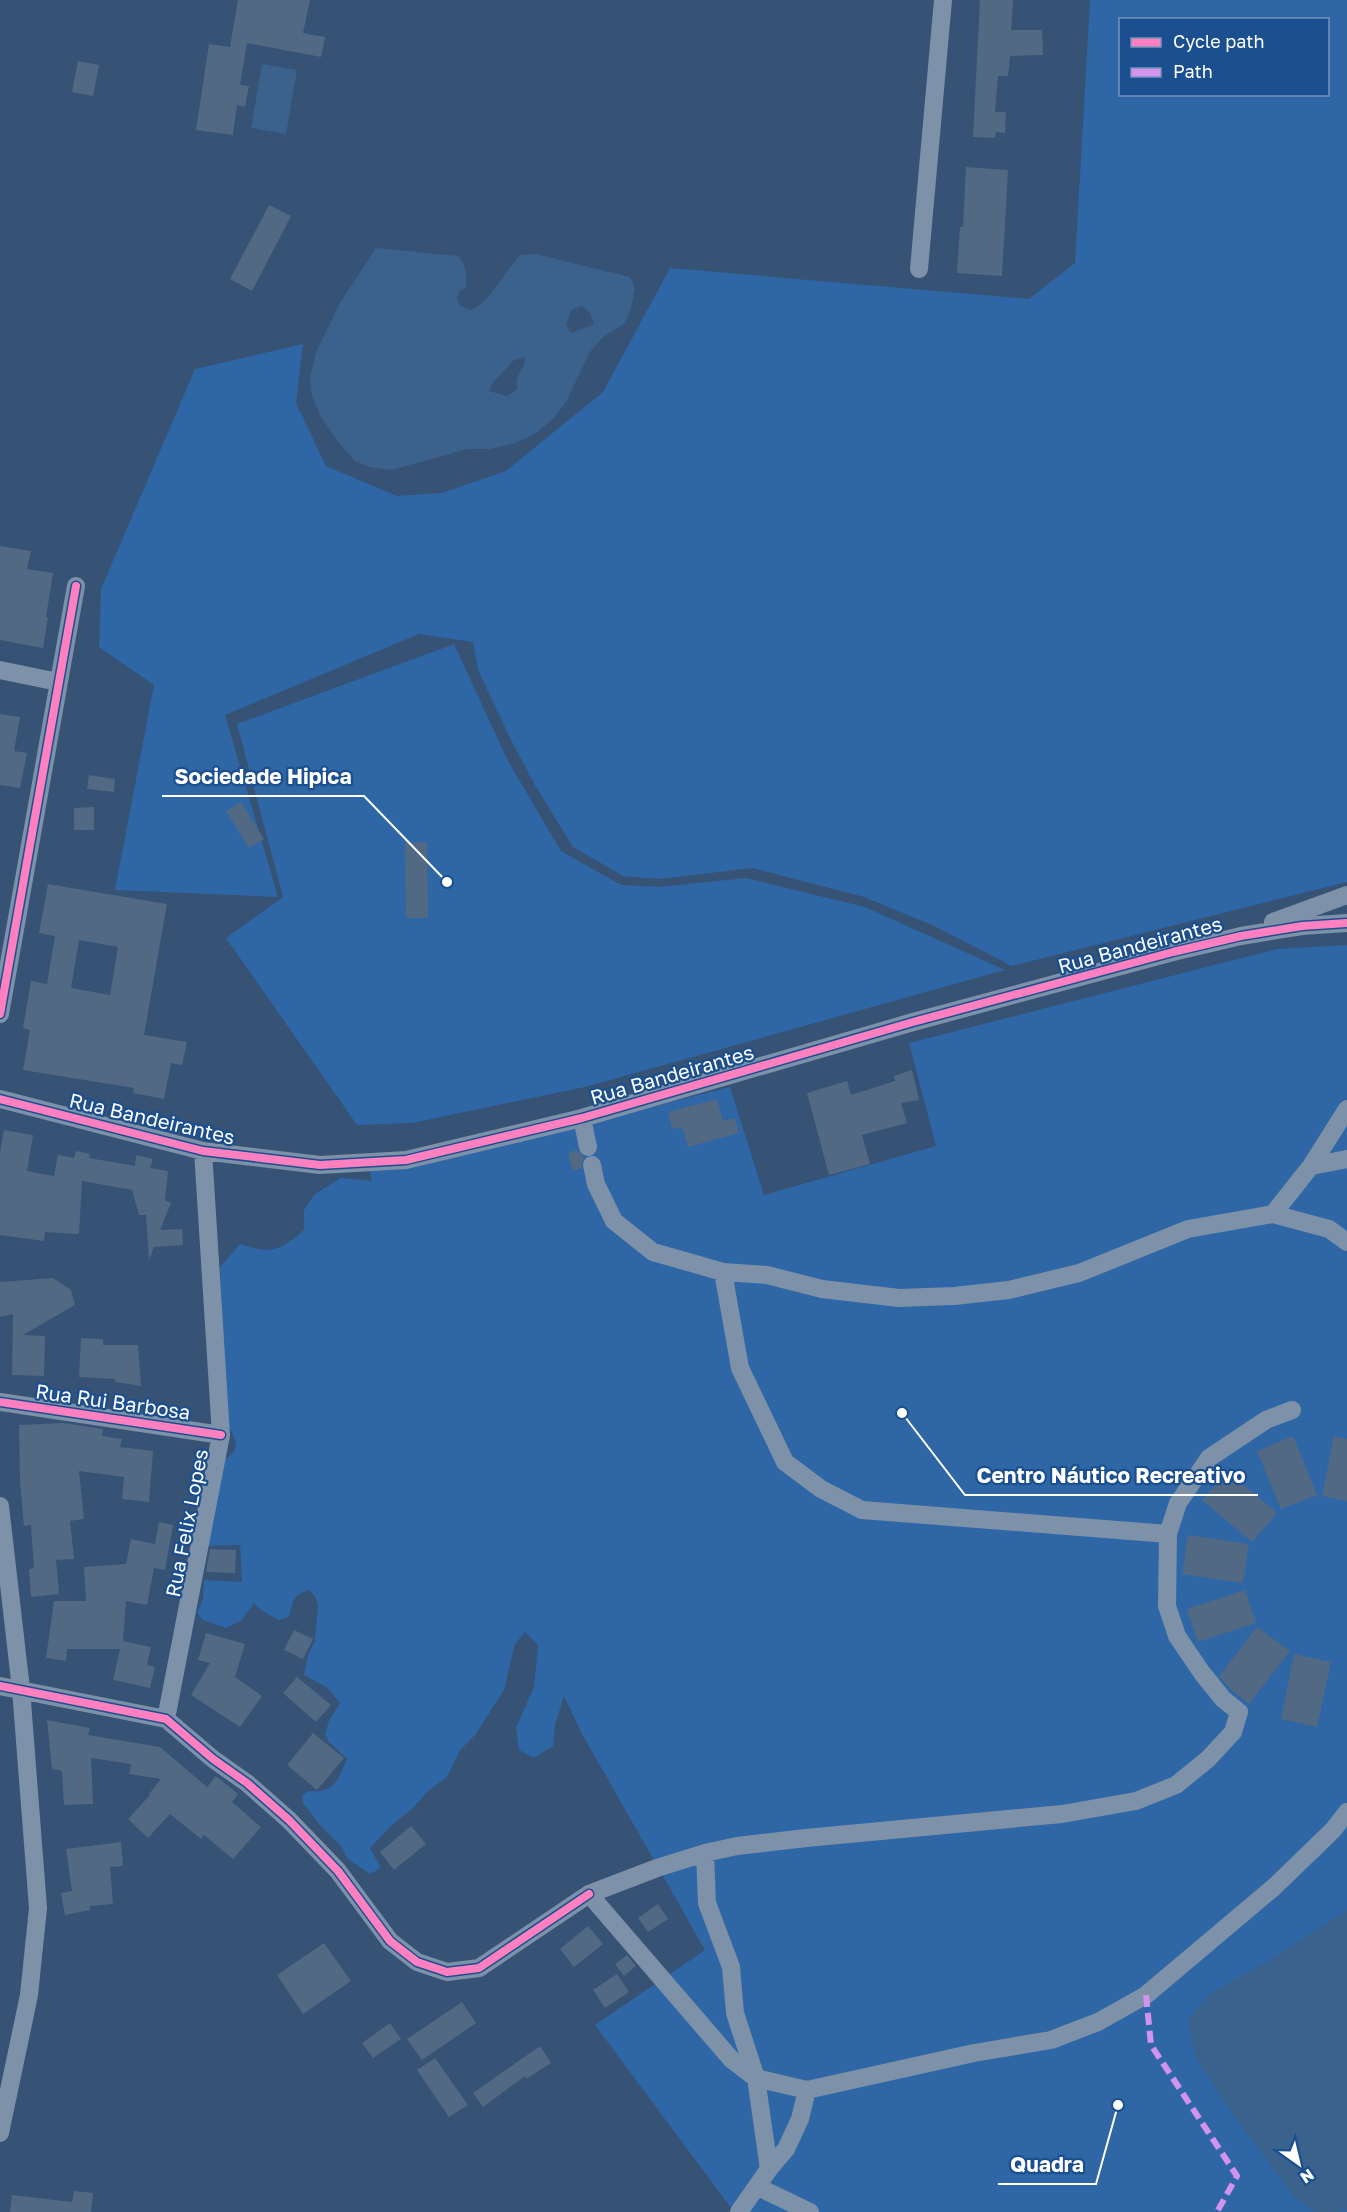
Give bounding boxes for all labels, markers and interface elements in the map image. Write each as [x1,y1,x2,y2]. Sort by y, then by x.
legend [1119,18,1329,96]
text: Cycle path [1173,30,1265,52]
text: Path [1173,60,1213,82]
callout: Sociedade Hipica [162,757,364,796]
text: Sociedade Hipica [174,763,352,789]
street label: Rua Bandeirantes [1055,911,1224,978]
street label: Rua Bandeirantes [587,1039,756,1109]
street label: Rua Bandeirantes [67,1087,237,1149]
street label: Rua Rui Barbosa [34,1378,192,1424]
street label: Rua Felix Lopes [160,1447,212,1599]
callout: Centro Náutico Recreativo [965,1456,1258,1495]
text: Centro Náutico Recreativo [977,1462,1245,1488]
north arrow [1269,2134,1329,2194]
callout: Quadra [998,2145,1096,2184]
text: Quadra [1010,2151,1084,2177]
text: N [1297,2165,1318,2188]

